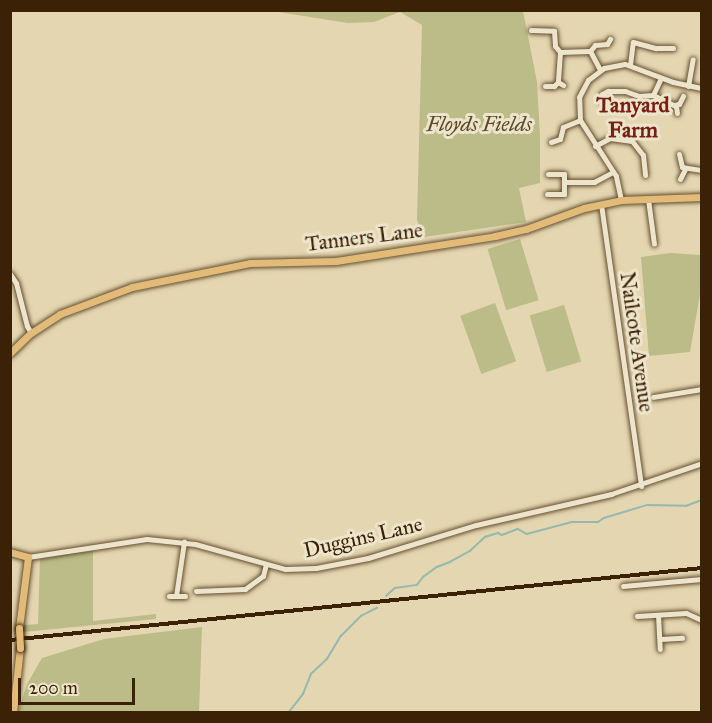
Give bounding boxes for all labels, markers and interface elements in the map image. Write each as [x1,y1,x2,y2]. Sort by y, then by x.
district label: Tanyard Farm [596,91,670,142]
park label: Floyds Fields [426,111,532,137]
street label: Tanners Lane [304,217,424,257]
street label: Nailcote Avenue [615,270,659,414]
street label: Duggins Lane [301,511,425,563]
scale bar [21,666,138,704]
text: 200 m [29,677,78,699]

